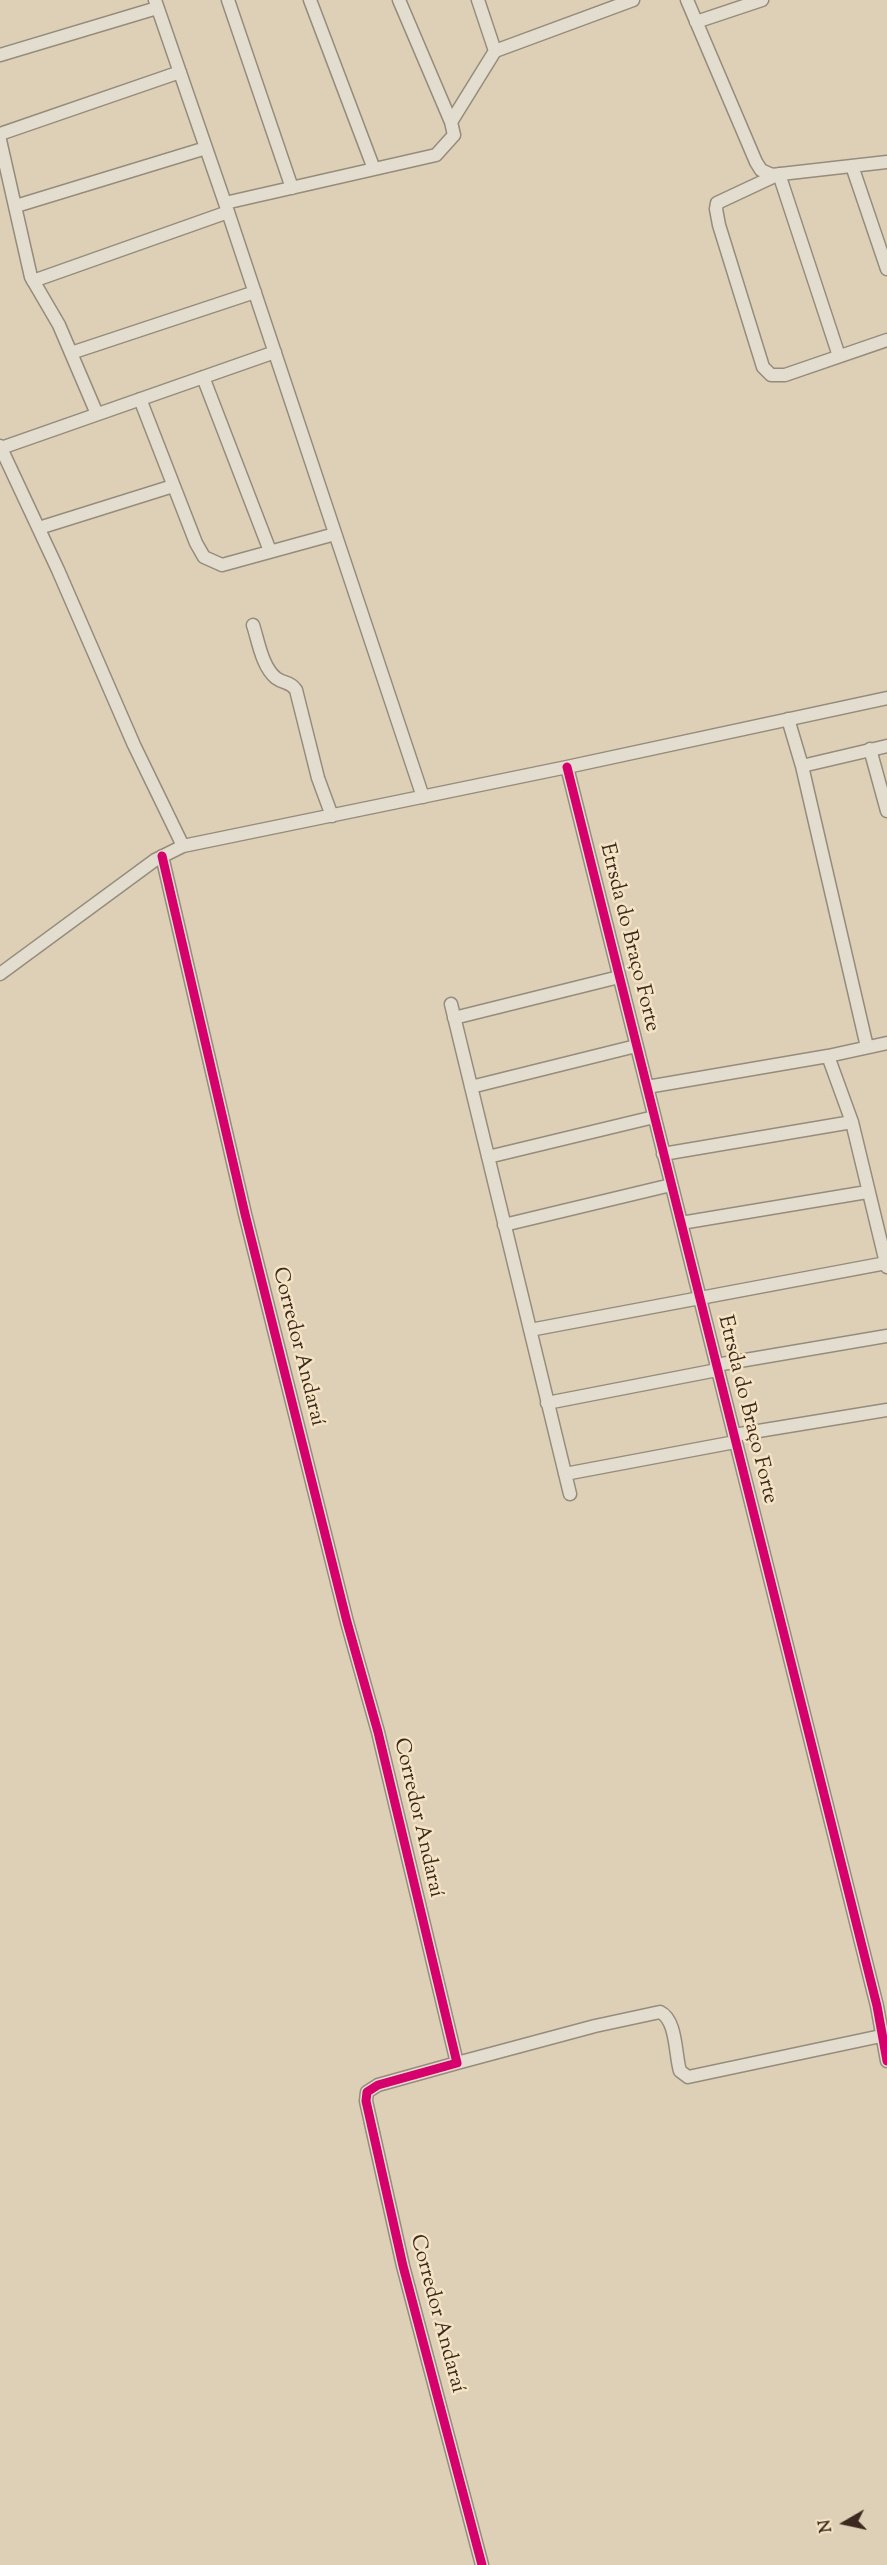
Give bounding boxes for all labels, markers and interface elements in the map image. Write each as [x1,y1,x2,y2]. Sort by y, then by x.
street label: Etrsda do Braço Forte [592,841,664,1035]
street label: Corredor Andaraí [265,1265,329,1429]
street label: Etrsda do Braço Forte [710,1313,782,1507]
street label: Corredor Andaraí [386,1736,448,1900]
street label: Corredor Andaraí [403,2232,469,2396]
north arrow [815,2493,875,2553]
text: N [814,2518,839,2534]

